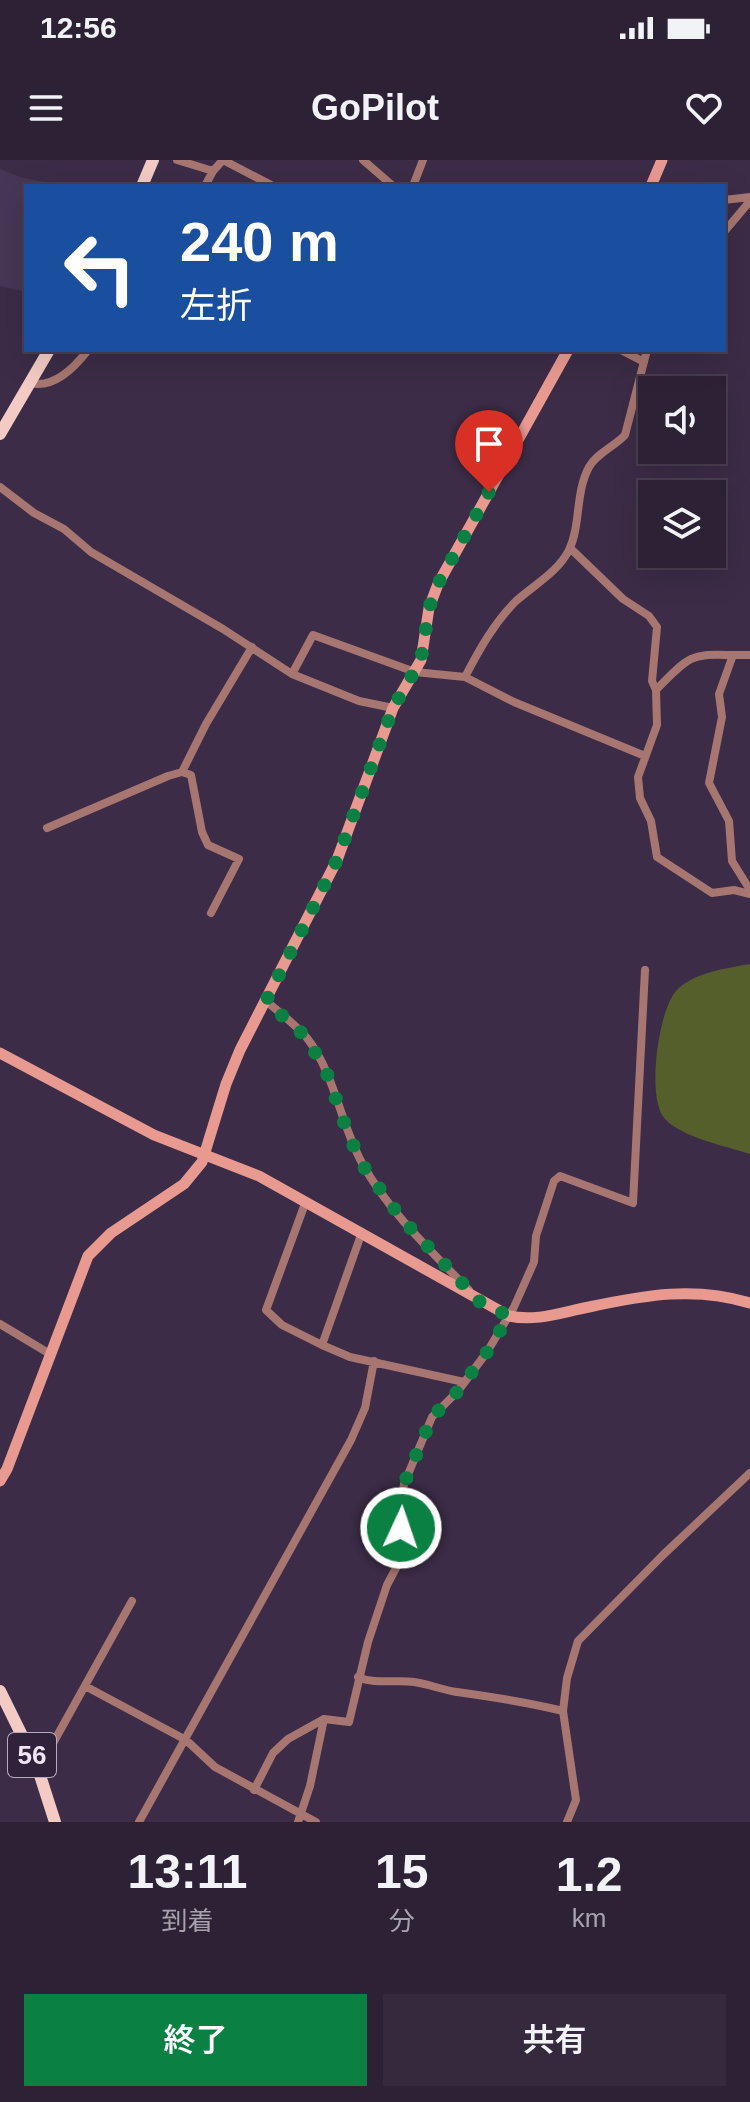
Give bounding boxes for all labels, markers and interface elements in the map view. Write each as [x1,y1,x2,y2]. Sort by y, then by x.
text: 12:56 [40,11,117,44]
icon: menu [24,86,68,130]
icon: heart [682,86,726,130]
text: GoPilot [311,87,439,128]
text: 240 m [180,210,339,273]
icon: left [48,216,152,320]
text: 左折 [180,285,252,326]
map controls [638,376,726,568]
button: sound [638,376,726,464]
pin [455,410,523,492]
icon: arrive [467,422,511,466]
button: layers [638,480,726,568]
position arrow [359,1486,443,1570]
road number: 56 [8,1733,56,1777]
text: 13:11 [127,1845,248,1898]
text: 15 [375,1845,428,1898]
text: 1.2 [556,1848,623,1901]
text: km [572,1903,607,1933]
text: 到着 [161,1906,214,1936]
text: 分 [389,1906,415,1936]
button: 終了 [24,1994,367,2086]
button: 共有 [383,1994,726,2086]

